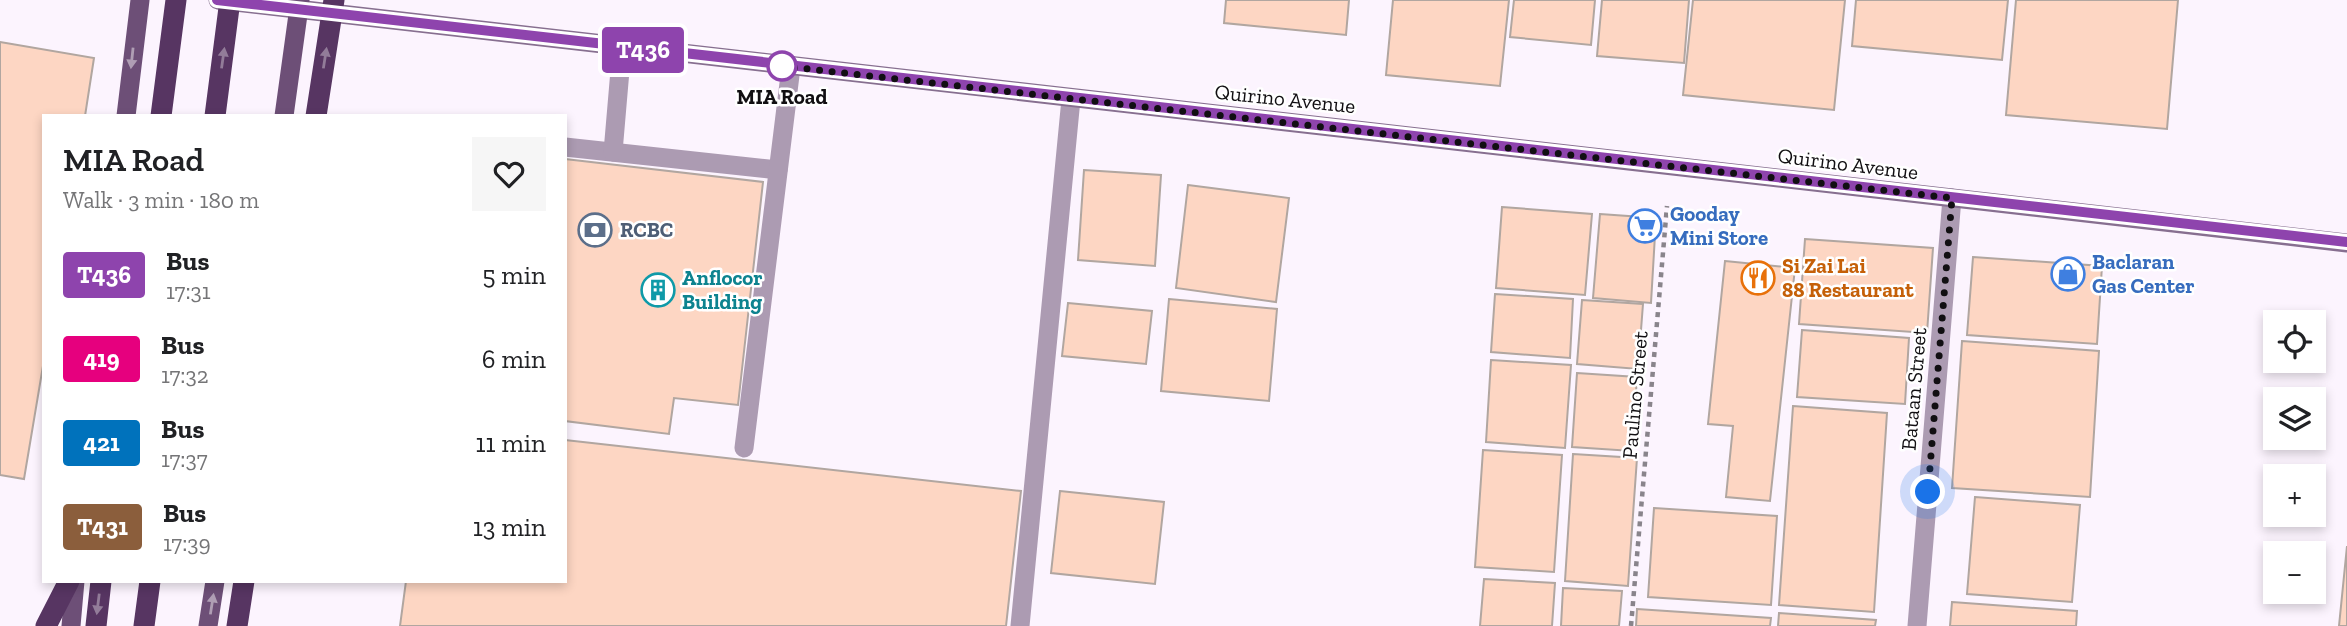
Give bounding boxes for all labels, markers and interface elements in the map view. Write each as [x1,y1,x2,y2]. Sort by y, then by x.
line badge: T436 [594,27,692,73]
text: T436 [616,35,670,64]
one-way arrow [127,47,138,69]
one-way arrow [217,47,228,69]
one-way arrow [320,47,331,69]
marker: MIA Road [767,51,797,81]
street label: Quirino Avenue [1213,79,1357,118]
place label: MIA Road [737,84,827,109]
button: heart [472,137,546,211]
text: MIA Road [63,140,204,179]
street label: Quirino Avenue [1776,142,1920,185]
text: Walk · 3 min · 180 m [63,186,259,214]
place label: Gooday Mini Store [1670,201,1768,250]
supermarket icon: Gooday Mini Store [1626,207,1664,245]
bank icon: RCBC [576,211,614,249]
place label: RCBC [620,217,673,242]
text: Bus [166,245,209,277]
place label: Baclaran Gas Center [2092,249,2194,298]
place label: Si Zai Lai 88 Restaurant [1782,253,1914,302]
shop icon: Baclaran Gas Center [2049,255,2087,293]
text: 5 min [482,259,546,291]
restaurant icon: Si Zai Lai 88 Restaurant [1739,259,1777,297]
text: T436 [77,260,131,289]
place label: Anflocor Building [682,265,763,314]
building icon: Anflocor Building [639,271,677,309]
text: 17:31 [166,277,211,305]
map controls [2263,310,2326,604]
button: locate [2263,310,2326,373]
street label: Bataan Street [1896,326,1931,451]
text: Bus [161,329,204,361]
street label: Paulino Street [1616,330,1653,460]
text: 6 min [482,343,546,375]
text: 419 [83,344,120,373]
text: 17:32 [161,361,209,389]
button: layers [2263,387,2326,450]
text: Bus [161,413,204,445]
text: 11 min [475,427,546,459]
text: 421 [83,428,120,457]
text: 17:37 [161,445,208,473]
button: + [2263,464,2326,527]
your location [1910,474,1945,509]
text: Bus [163,497,206,529]
text: 13 min [473,511,546,543]
text: T431 [77,512,128,541]
text: 17:39 [163,529,211,557]
button: − [2263,541,2326,604]
one-way arrow [207,592,218,614]
one-way arrow [93,593,104,615]

